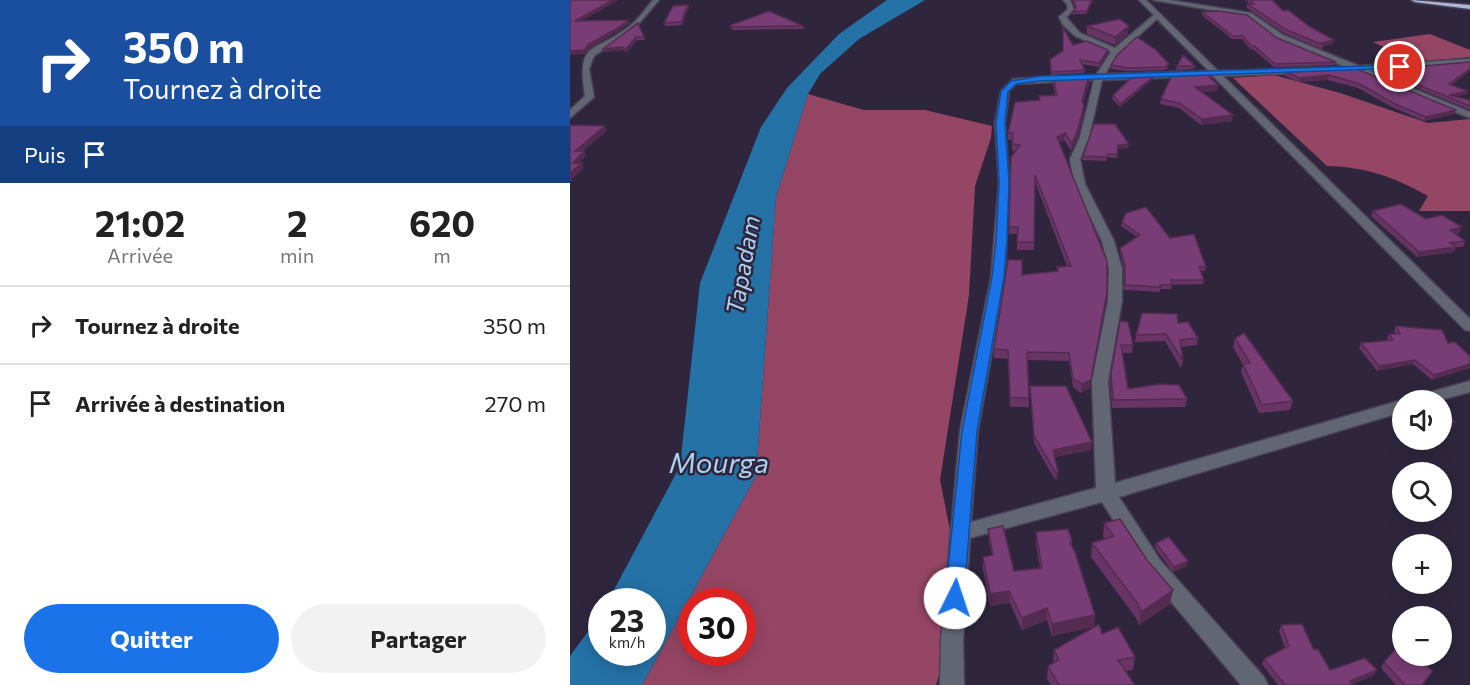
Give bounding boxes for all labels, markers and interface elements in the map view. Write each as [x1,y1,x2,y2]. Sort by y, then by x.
text: 350 m [123,20,245,72]
icon: right [24,24,102,102]
pin [1374,41,1425,92]
icon: arrive [1383,50,1416,83]
text: Tournez à droite [123,72,322,105]
icon: arrive [78,138,111,171]
text: Puis [24,141,66,168]
text: 21:02 [95,200,185,244]
text: 2 [287,200,307,244]
text: 620 [409,200,475,244]
water label: Tapadam [719,213,765,317]
text: Arrivée [107,243,173,267]
text: min [280,243,314,267]
text: m [433,243,451,267]
icon: right [24,309,57,342]
text: Tournez à droite [75,312,240,339]
text: 350 m [483,312,546,339]
icon: arrive [24,387,57,420]
text: Arrivée à destination [75,390,285,417]
text: 270 m [485,390,546,417]
map controls [1392,390,1452,666]
button: sound [1392,390,1452,450]
water label: Mourga [669,445,769,479]
button: search [1392,462,1452,522]
button: + [1392,534,1452,594]
position arrow [923,566,987,630]
speed limit sign: 30 [678,588,756,666]
text: 23 [610,601,644,638]
button: Quitter [24,604,279,673]
button: Partager [291,604,546,673]
button: − [1392,606,1452,666]
text: km/h [609,633,645,651]

